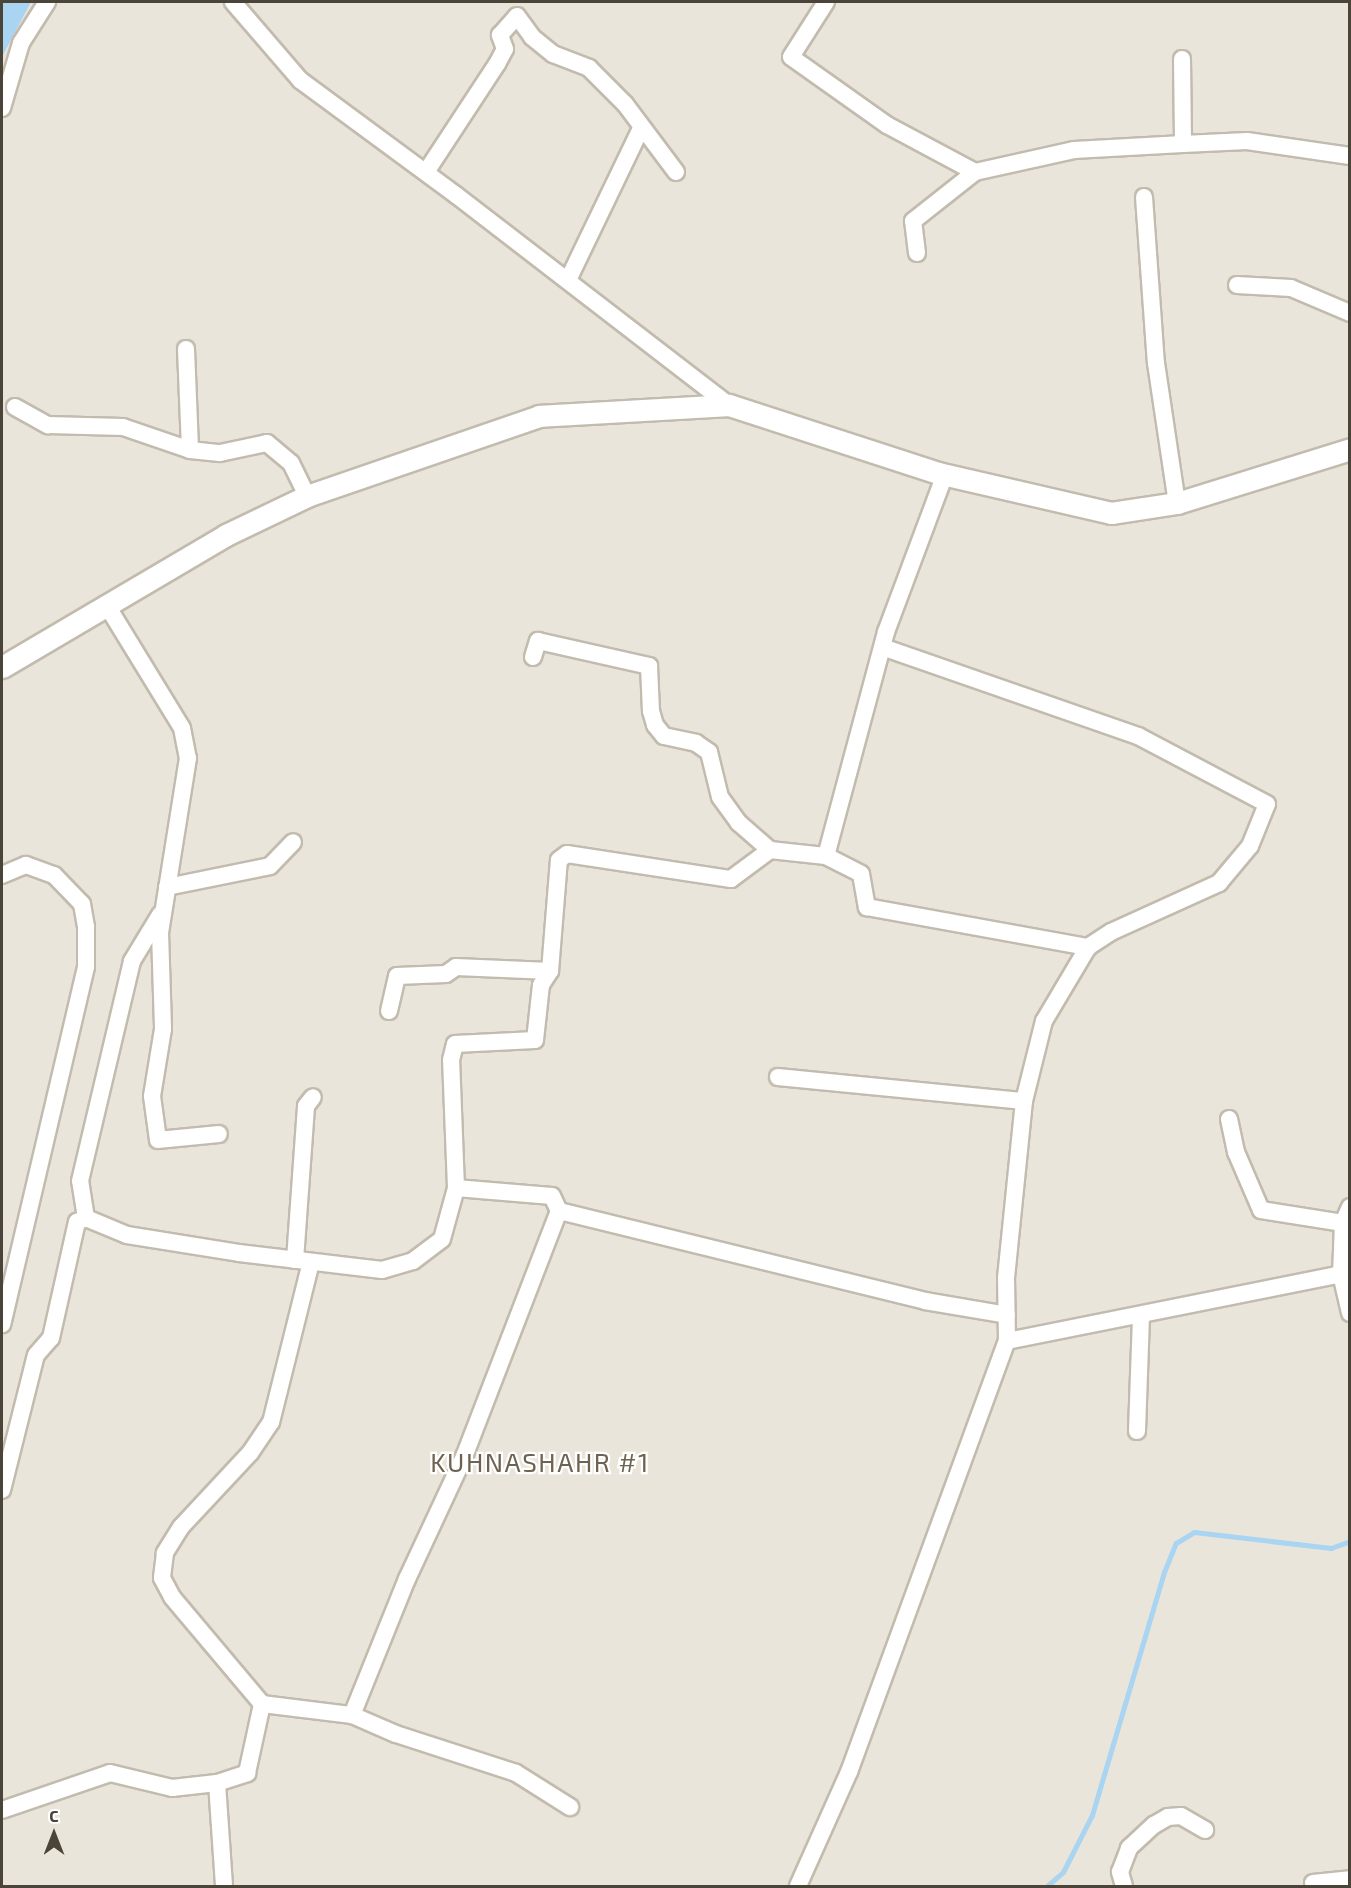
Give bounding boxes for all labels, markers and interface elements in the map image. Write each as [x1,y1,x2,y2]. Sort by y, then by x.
district label: KUHNASHAHR #1 [430,1446,650,1478]
north arrow [24,1804,84,1864]
text: С [49,1806,59,1825]

